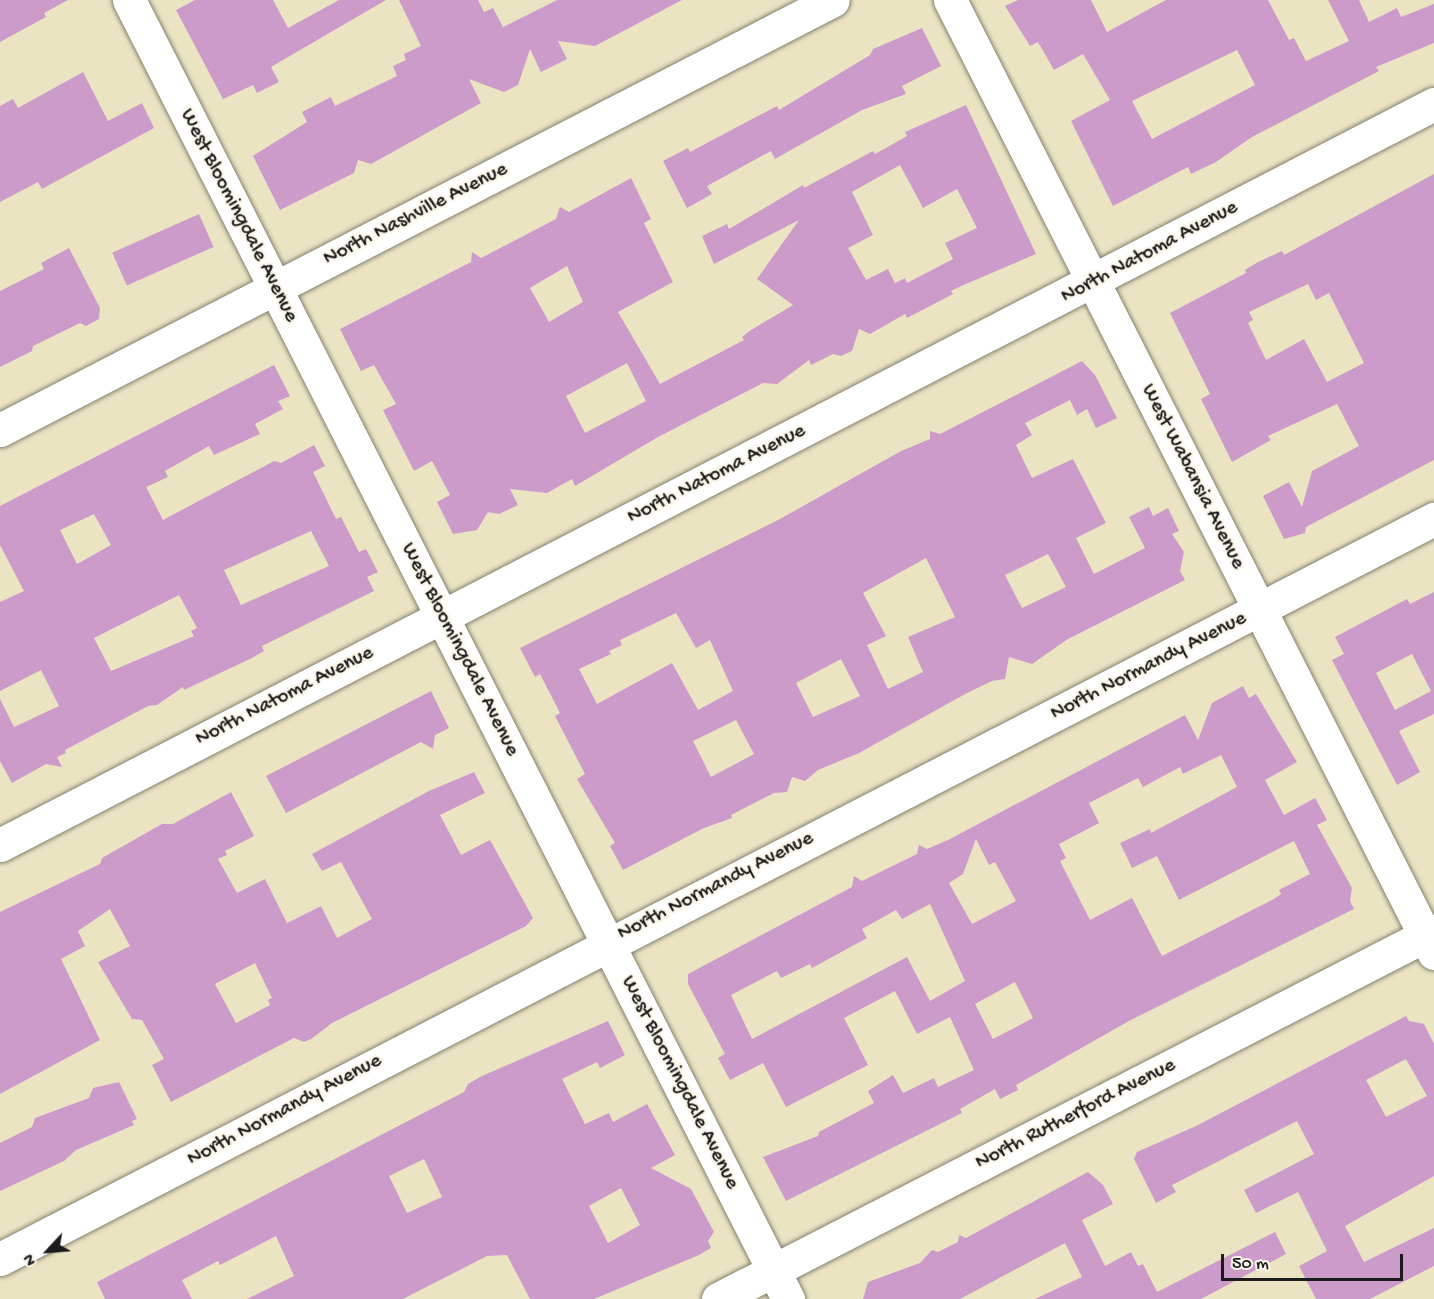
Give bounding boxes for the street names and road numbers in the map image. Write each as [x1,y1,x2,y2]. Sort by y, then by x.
street label: West Bloomingdale Avenue [173,105,303,327]
street label: North Nashville Avenue [320,158,512,272]
street label: North Natoma Avenue [1057,196,1243,310]
street label: West Wabansia Avenue [1134,380,1250,574]
street label: North Natoma Avenue [624,419,810,531]
street label: West Bloomingdale Avenue [394,539,524,761]
street label: North Normandy Avenue [1047,607,1251,727]
street label: North Natoma Avenue [192,641,378,753]
street label: North Normandy Avenue [614,827,818,947]
street label: West Bloomingdale Avenue [614,972,744,1194]
street label: North Normandy Avenue [184,1049,386,1173]
street label: North Rutherford Avenue [972,1054,1180,1176]

